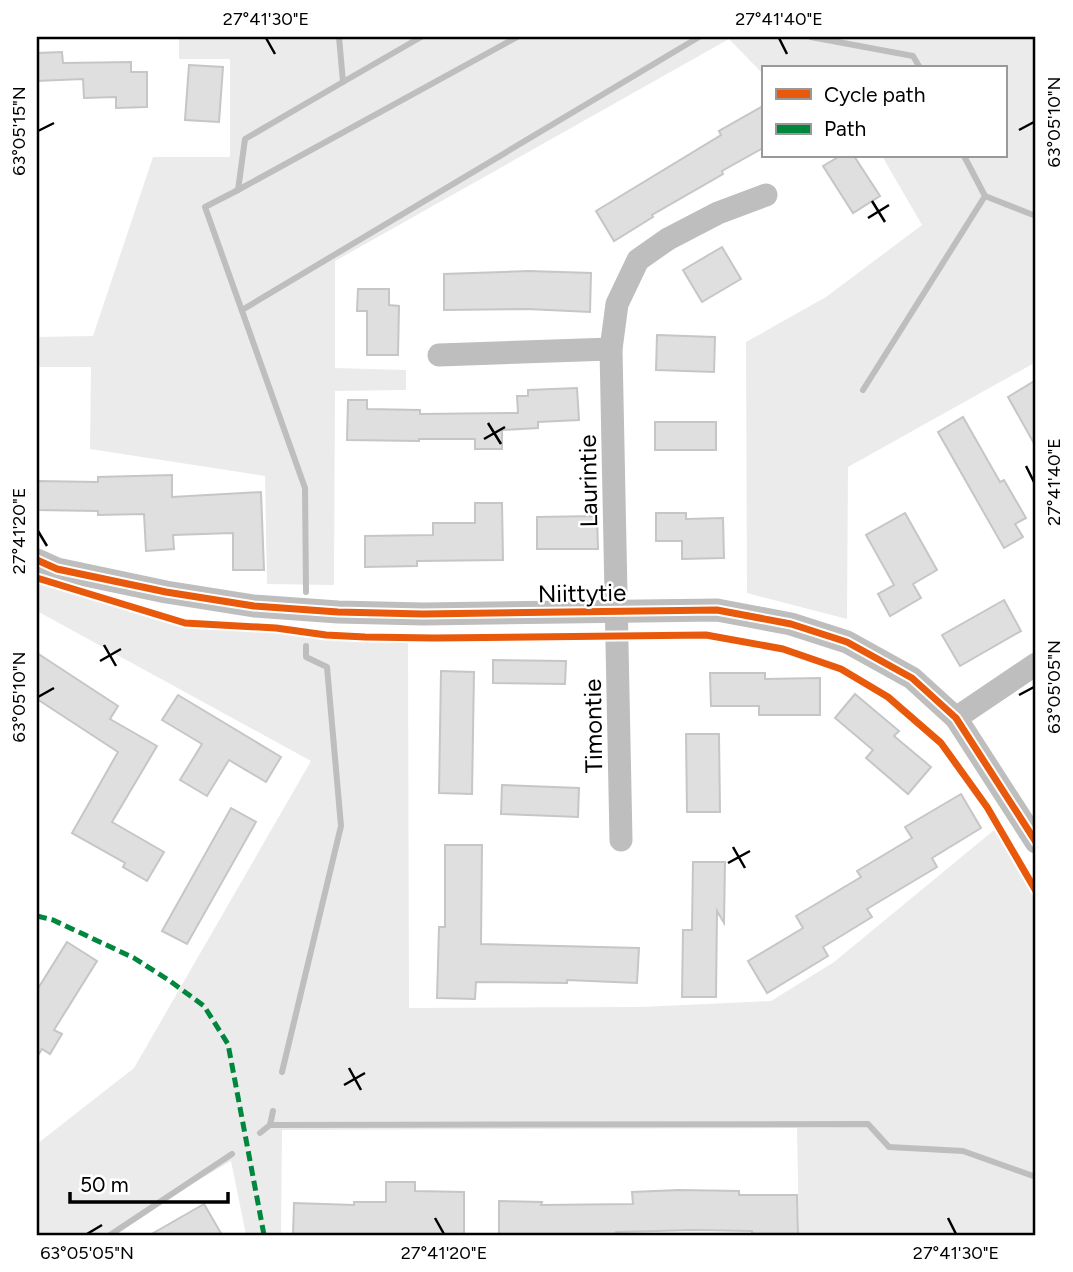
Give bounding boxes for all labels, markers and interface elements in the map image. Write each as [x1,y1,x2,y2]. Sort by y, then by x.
text: 27°41'30"E [223,8,309,30]
text: 27°41'40"E [735,8,823,30]
legend [762,66,1006,158]
text: 63°05'10"N [1043,77,1065,167]
text: Cycle path [824,82,925,107]
text: 63°05'15"N [8,86,30,176]
text: Path [824,116,866,141]
street label: Laurintie [573,434,603,528]
text: 27°41'40"E [1043,438,1065,526]
text: 27°41'20"E [8,488,30,574]
street label: Niittytie [538,578,626,608]
text: 63°05'05"N [1043,640,1065,734]
text: 63°05'10"N [8,652,30,742]
street label: Timontie [578,679,608,773]
scale bar [70,1160,228,1204]
text: 50 m [80,1172,129,1197]
text: 63°05'05"N [40,1242,134,1264]
text: 27°41'20"E [401,1242,487,1264]
text: 27°41'30"E [913,1242,999,1264]

